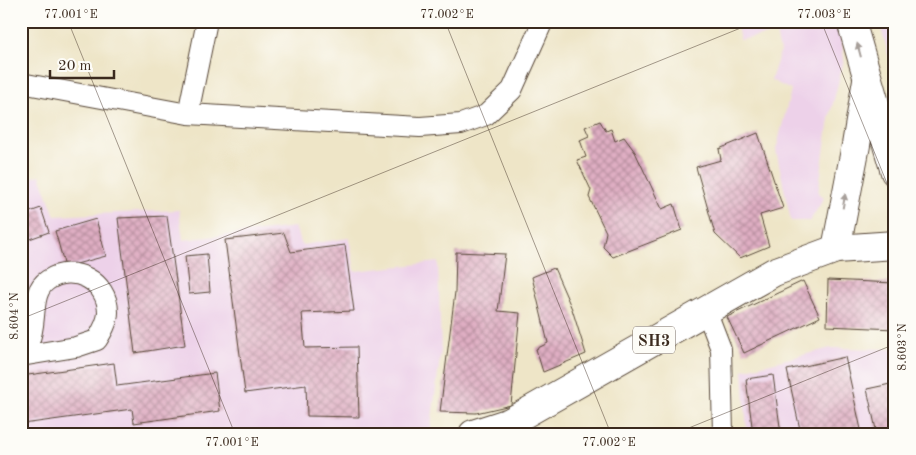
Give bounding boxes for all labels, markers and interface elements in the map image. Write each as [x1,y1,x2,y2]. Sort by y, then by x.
text: 77.001°E [44,9,98,21]
text: 77.002°E [420,9,474,21]
text: 77.003°E [797,9,851,21]
one-way arrow [854,43,862,58]
scale bar [50,48,114,80]
text: 20 m [58,59,92,74]
one-way arrow [841,193,849,209]
text: 8.604°N [9,292,21,340]
text: 8.603°N [897,323,909,371]
road number: SH3 [633,326,675,354]
text: 77.001°E [205,437,259,449]
text: 77.002°E [582,437,636,449]

